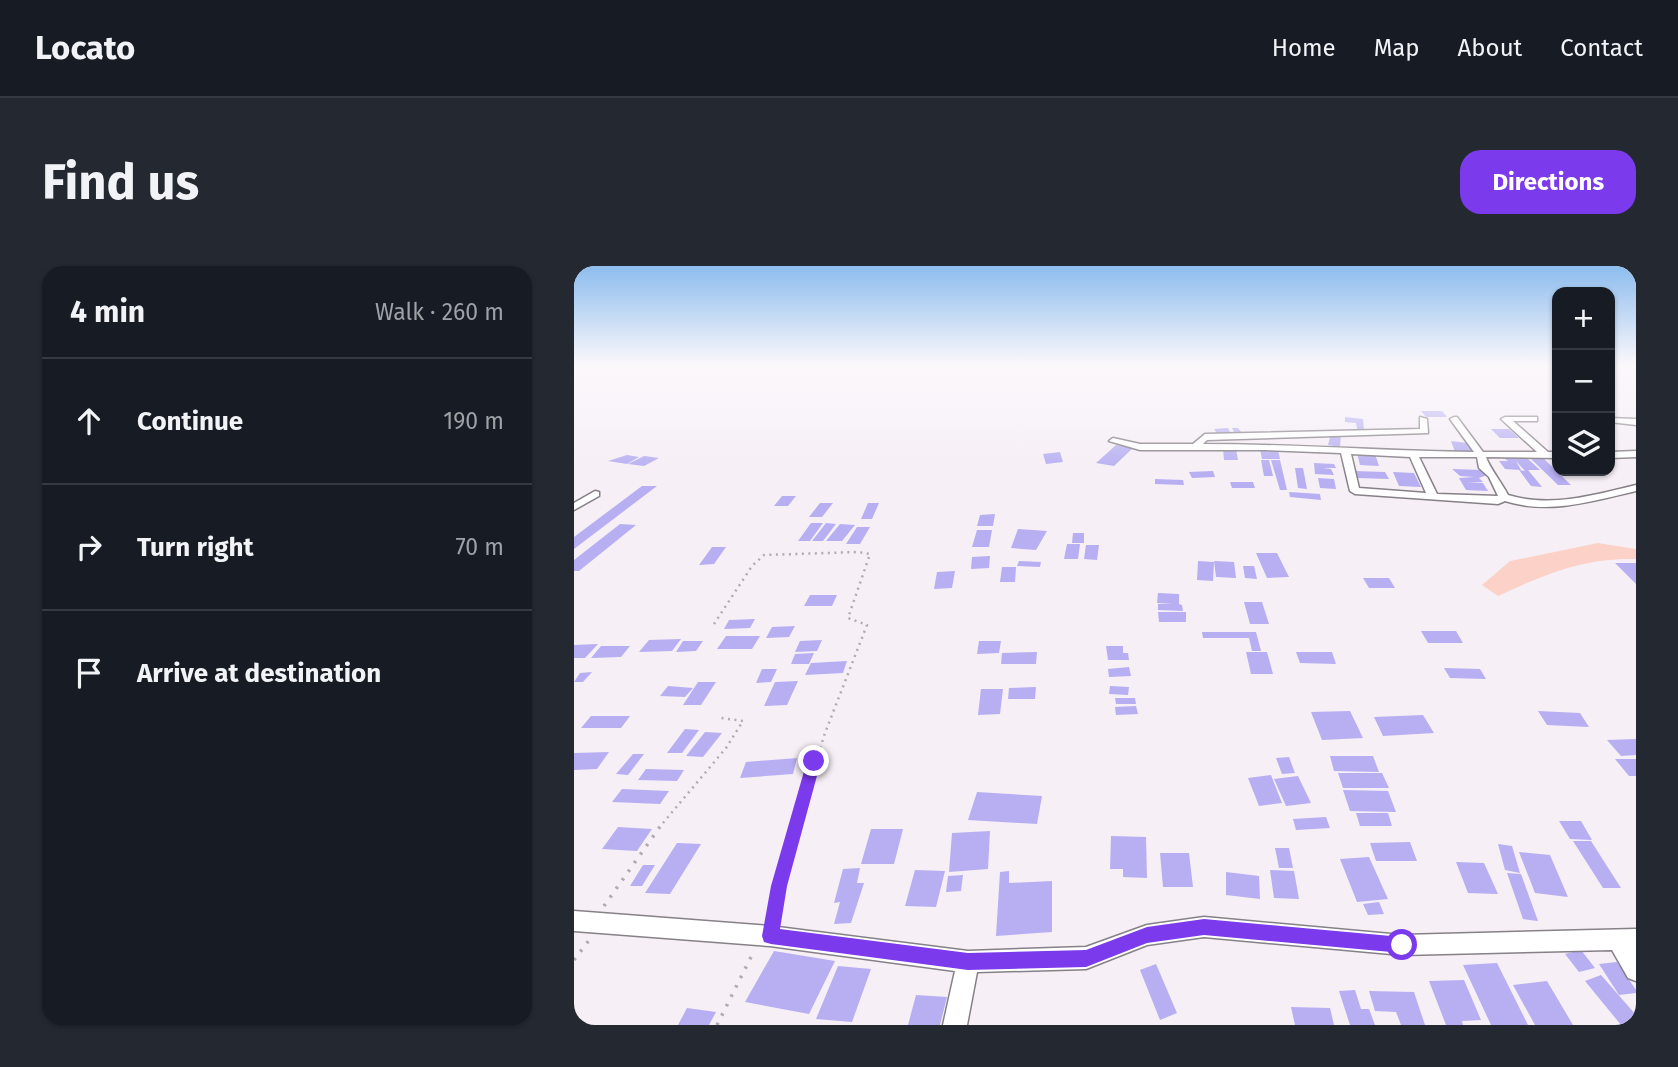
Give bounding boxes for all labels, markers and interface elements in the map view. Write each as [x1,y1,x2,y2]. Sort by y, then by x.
text: Locato [35,28,135,68]
text: Home [1272,34,1336,62]
text: Map [1374,34,1420,62]
text: About [1458,34,1522,62]
text: Contact [1560,34,1643,62]
button: Directions [1460,150,1636,214]
text: Find us [42,153,199,212]
map controls [1552,287,1615,476]
button: + [1552,287,1615,350]
text: 4 min [70,294,145,330]
text: Walk · 260 m [375,298,504,326]
button: − [1552,350,1615,413]
icon: ahead [70,402,108,440]
text: Continue [137,406,243,437]
text: 190 m [443,407,504,435]
button: layers [1552,413,1615,476]
icon: right [70,528,108,566]
text: Turn right [137,532,254,563]
text: 70 m [455,533,504,561]
icon: arrive [70,654,108,692]
text: Arrive at destination [137,658,381,689]
route end [798,745,829,776]
route start [1386,929,1417,960]

